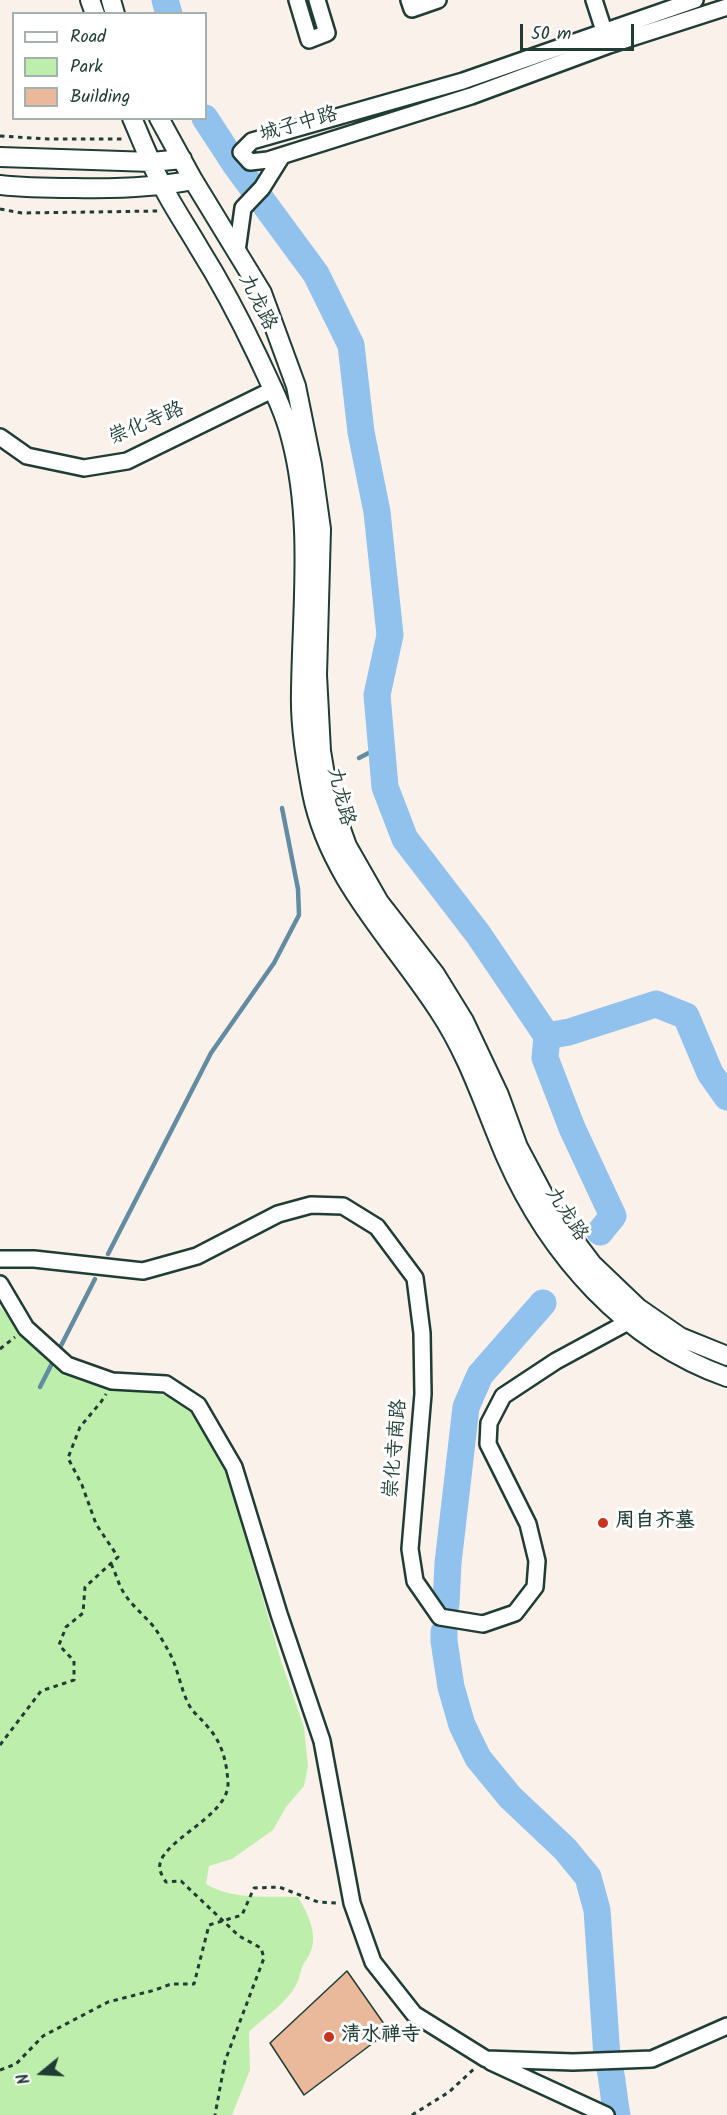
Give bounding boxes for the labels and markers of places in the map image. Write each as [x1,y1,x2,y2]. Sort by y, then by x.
place label: 周自齐墓 [615,1511,695,1535]
marker: 周自齐墓 [596,1516,610,1530]
place label: 清水禅寺 [341,2025,421,2049]
marker: 清水禅寺 [322,2030,336,2044]

